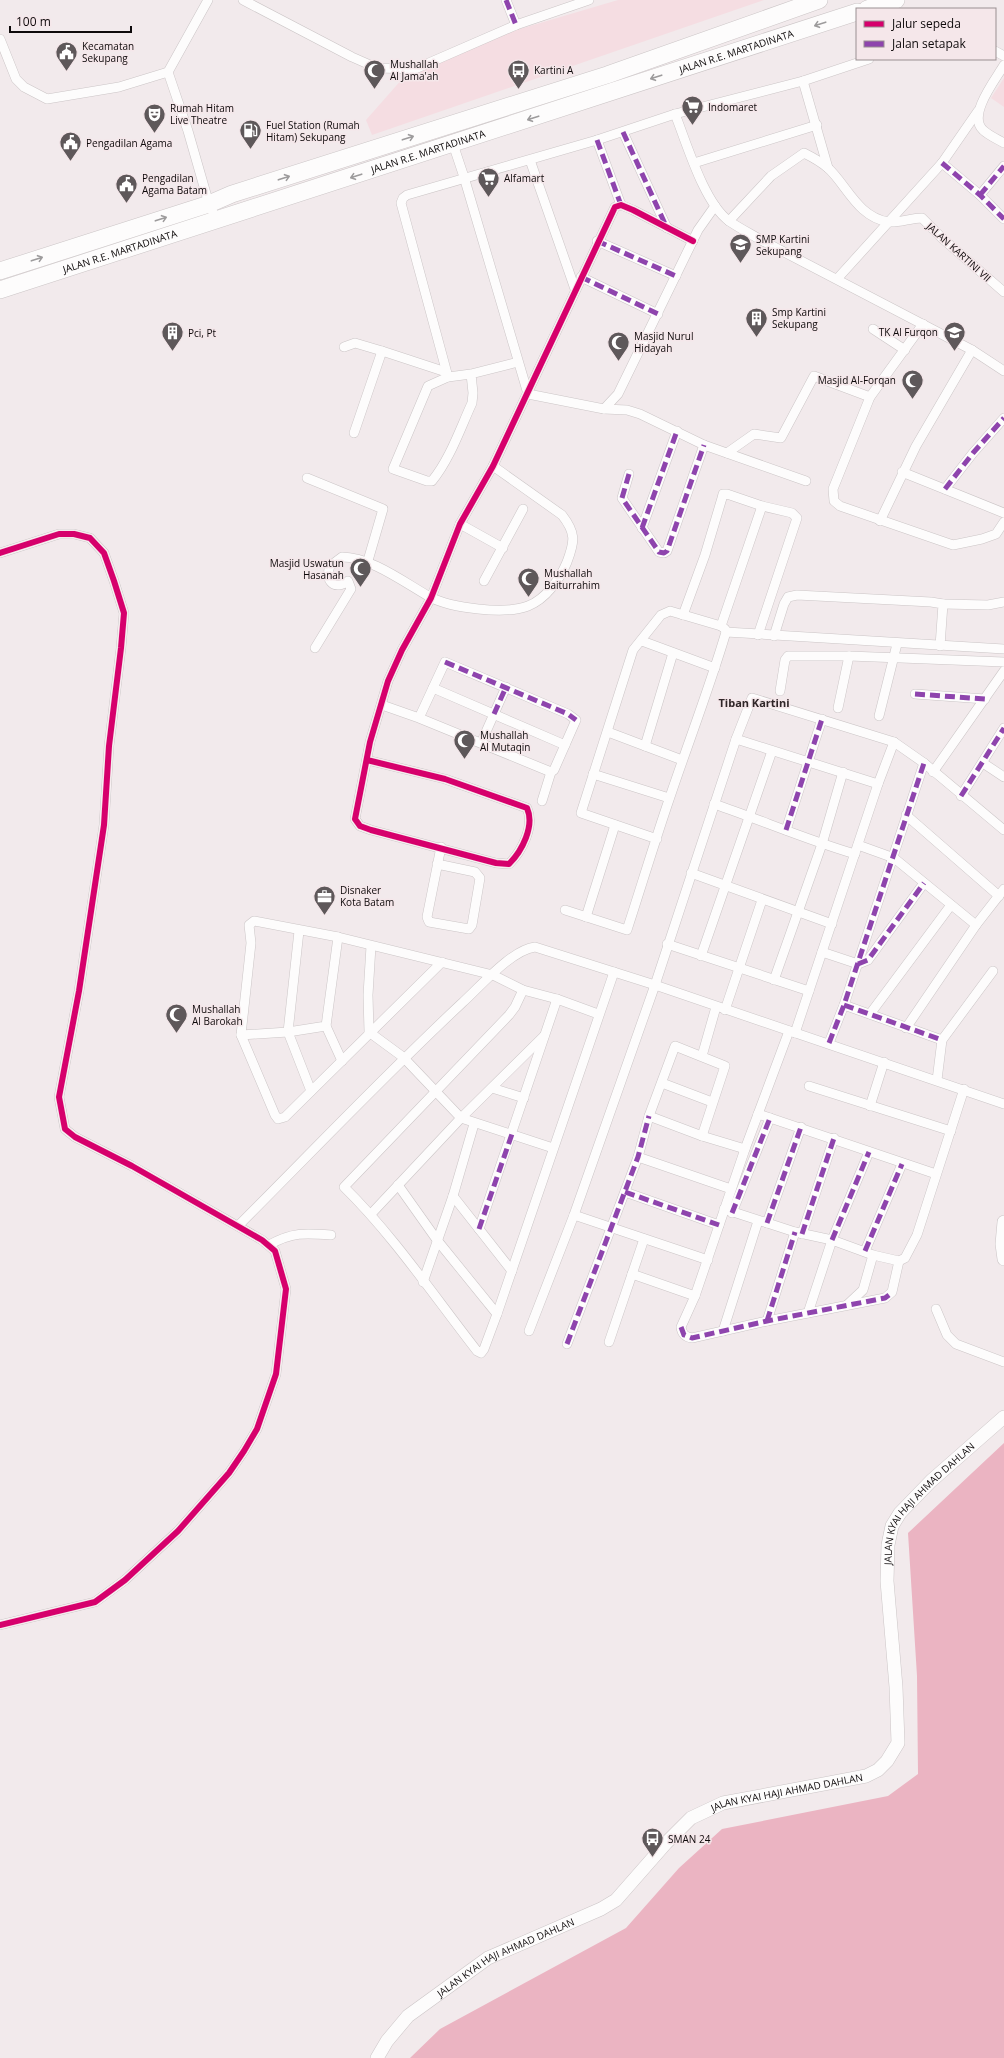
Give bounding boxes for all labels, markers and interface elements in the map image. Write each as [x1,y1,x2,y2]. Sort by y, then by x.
scale bar [10,8,131,34]
legend [856,8,996,60]
text: 100 m [16,13,51,30]
text: Jalur sepeda [891,15,961,32]
one-way arrow [813,21,826,28]
street label: JALAN R.E. MARTADINATA [676,26,796,77]
text: Jalan setapak [891,35,966,52]
public building icon: Kecamatan Sekupang [53,39,79,72]
place label: Kecamatan Sekupang [82,39,134,65]
mosque icon: Mushallah Al Jama'ah [362,57,388,90]
place label: Mushallah Al Jama'ah [390,57,438,83]
bus stop icon: Kartini A [506,57,532,90]
place label: Kartini A [534,63,574,77]
one-way arrow [651,74,663,82]
supermarket icon: Indomaret [680,94,706,127]
place label: Indomaret [708,100,758,114]
theatre icon: Rumah Hitam Live Theatre [141,101,167,134]
place label: Rumah Hitam Live Theatre [170,101,234,127]
one-way arrow [526,115,539,122]
fuel station icon: Fuel Station (Rumah Hitam) Sekupang [238,118,264,151]
place label: Fuel Station (Rumah Hitam) Sekupang [266,118,360,144]
street label: JALAN R.E. MARTADINATA [368,126,488,177]
public building icon: Pengadilan Agama [58,130,84,163]
one-way arrow [401,134,414,141]
place label: Pengadilan Agama [86,136,172,150]
supermarket icon: Alfamart [476,165,502,198]
public building icon: Pengadilan Agama Batam [114,171,140,204]
place label: Pengadilan Agama Batam [142,171,207,197]
place label: Alfamart [504,171,545,185]
one-way arrow [350,172,362,180]
one-way arrow [277,174,290,181]
one-way arrow [154,215,167,222]
street label: JALAN KARTINI VII [923,219,994,285]
street label: JALAN R.E. MARTADINATA [60,226,179,277]
school or university icon: SMP Kartini Sekupang [727,232,753,265]
place label: SMP Kartini Sekupang [756,232,810,258]
one-way arrow [30,255,43,262]
building icon: Smp Kartini Sekupang [743,305,769,338]
place label: Smp Kartini Sekupang [772,305,826,331]
school or university icon: TK Al Furqon [941,319,967,352]
building icon: Pci, Pt [160,320,186,353]
place label: TK Al Furqon [879,325,938,339]
place label: Pci, Pt [188,326,217,340]
mosque icon: Masjid Nurul Hidayah [606,329,632,362]
place label: Masjid Nurul Hidayah [634,329,694,355]
mosque icon: Masjid Al-Forqan [899,367,925,400]
place label: Masjid Al-Forqan [818,373,896,387]
place label: Masjid Uswatun Hasanah [270,556,344,582]
mosque icon: Masjid Uswatun Hasanah [347,556,373,589]
mosque icon: Mushallah Baiturrahim [515,566,541,599]
place label: Mushallah Baiturrahim [544,566,600,592]
district label: Tiban Kartini [718,695,790,710]
mosque icon: Mushallah Al Mutaqin [451,728,477,761]
place label: Mushallah Al Mutaqin [480,728,530,754]
office icon: Disnaker Kota Batam [311,883,337,916]
place label: Disnaker Kota Batam [340,883,394,909]
mosque icon: Mushallah Al Barokah [163,1002,189,1035]
place label: Mushallah Al Barokah [192,1002,243,1028]
street label: JALAN KYAI HAJI AHMAD DAHLAN [880,1439,977,1566]
street label: JALAN KYAI HAJI AHMAD DAHLAN [708,1770,864,1815]
bus stop icon: SMAN 24 [639,1826,665,1859]
place label: SMAN 24 [668,1832,711,1846]
street label: JALAN KYAI HAJI AHMAD DAHLAN [433,1914,576,2000]

